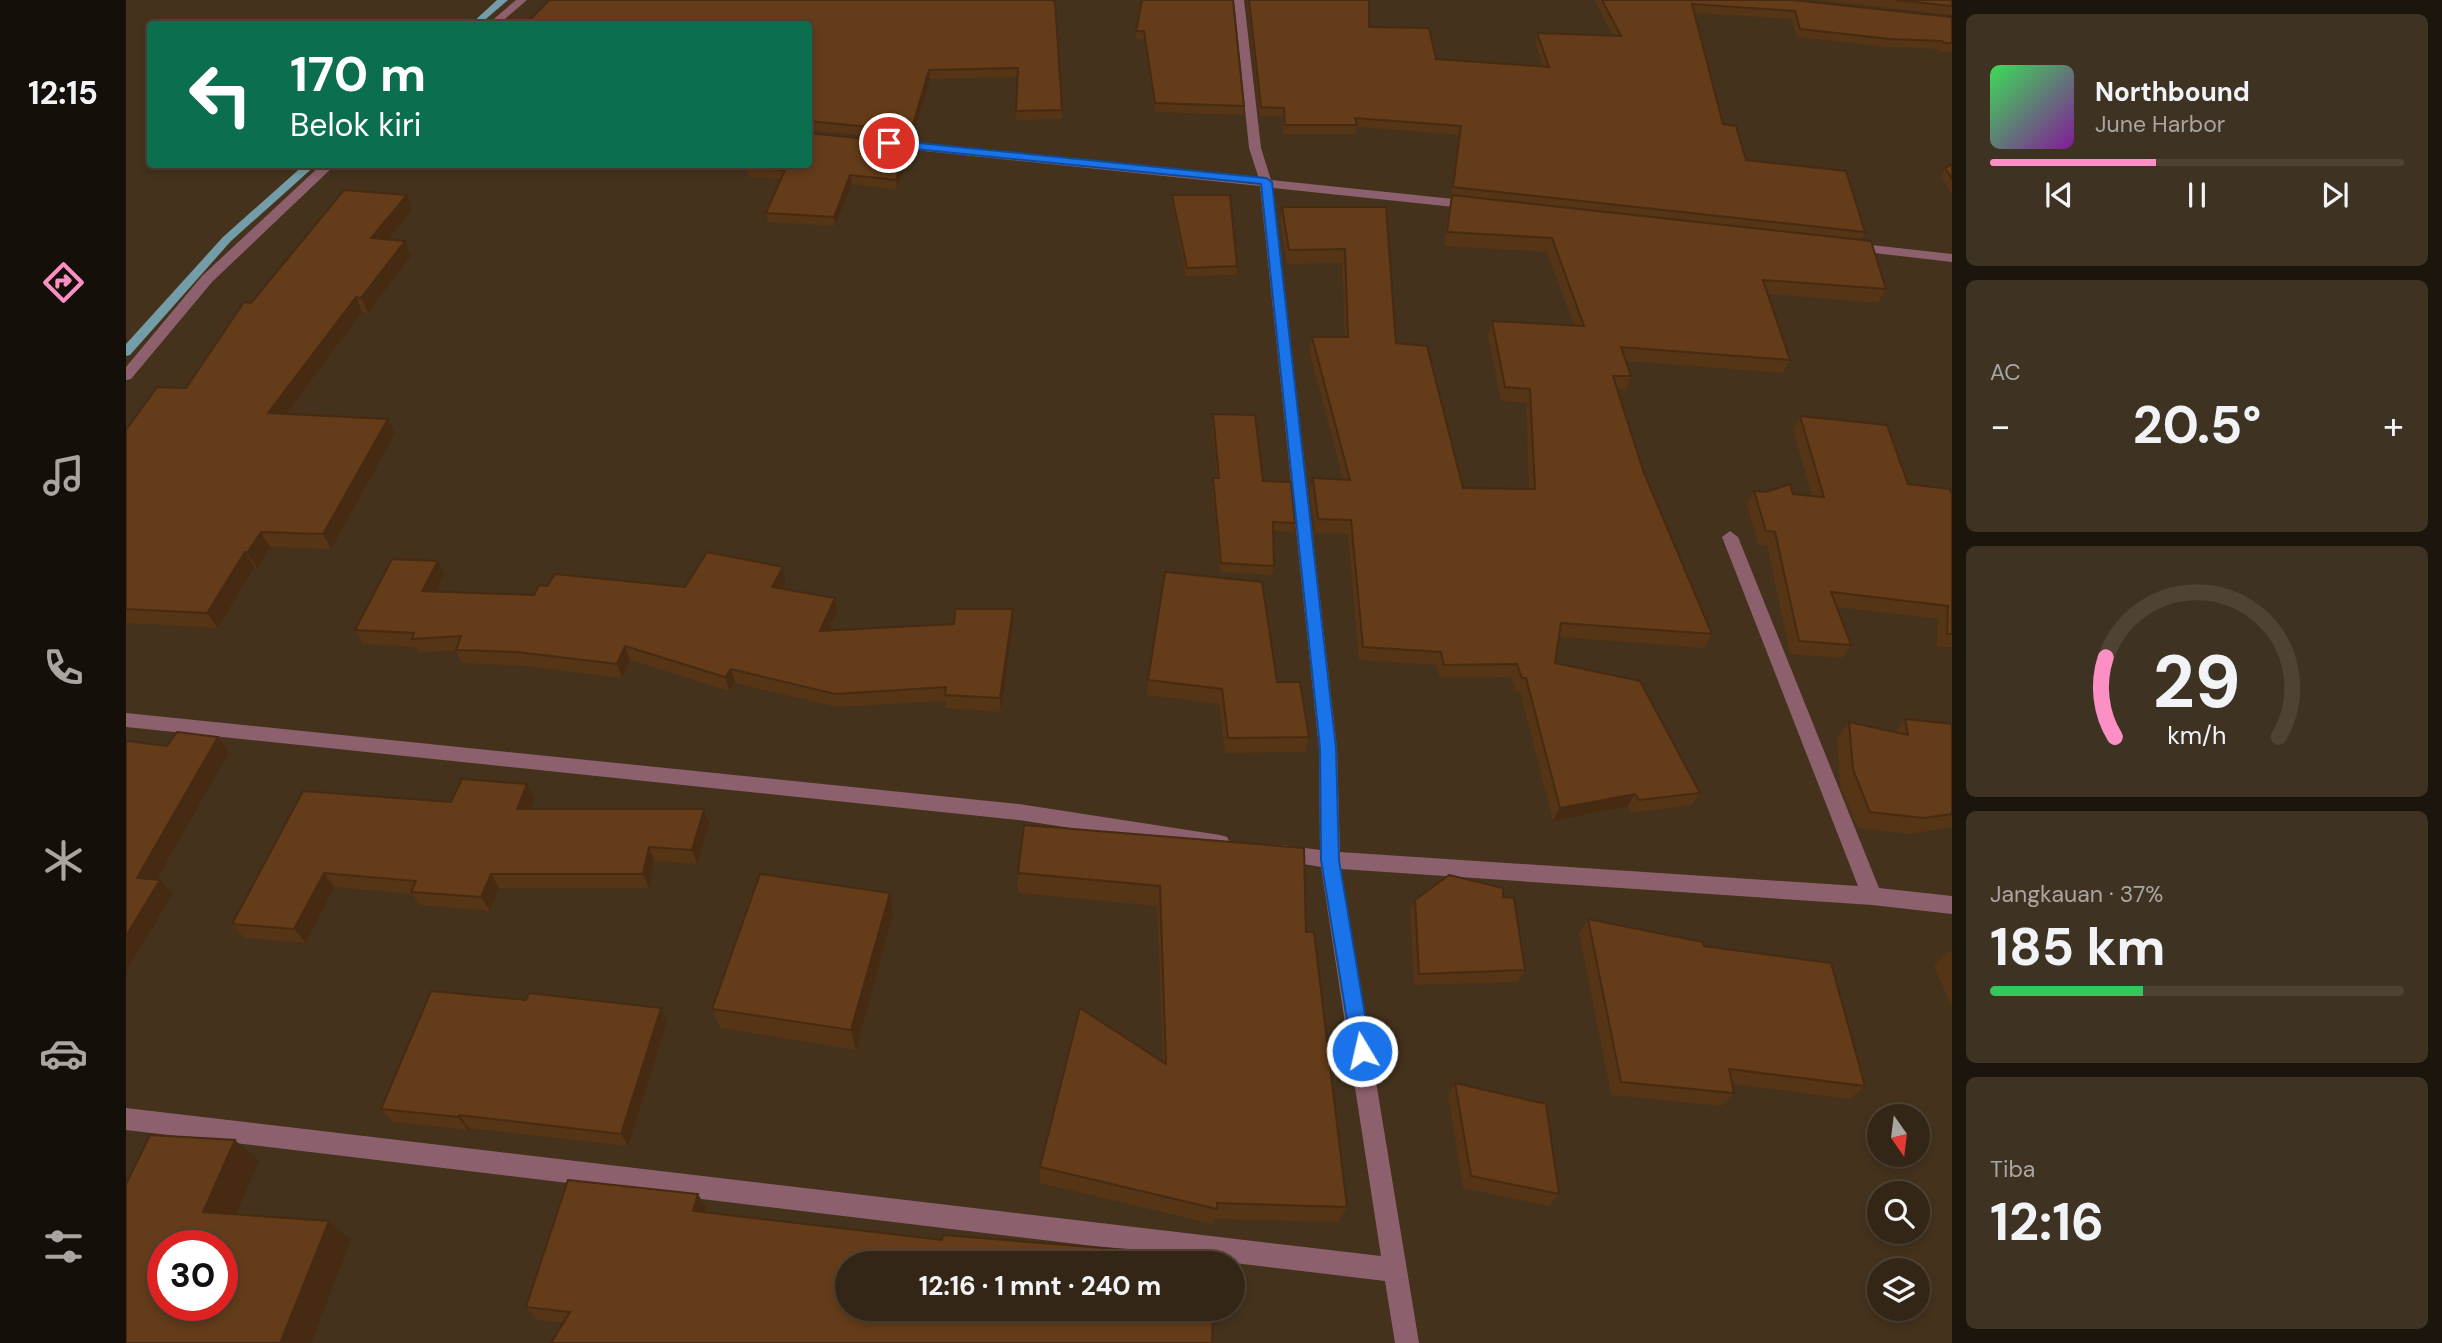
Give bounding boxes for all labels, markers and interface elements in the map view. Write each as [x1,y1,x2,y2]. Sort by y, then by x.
text: 170 m [290,42,426,106]
icon: left [175,49,266,140]
text: 12:15 [28,72,98,114]
text: Northbound [2095,75,2250,109]
text: Belok kiri [290,104,422,146]
text: June Harbor [2095,109,2225,139]
pin [859,113,919,173]
icon: arrive [870,124,908,162]
icon: previous [2040,176,2078,214]
icon: pause [2178,176,2216,214]
icon: next [2316,176,2354,214]
icon: directions [39,258,88,307]
text: AC [1990,357,2021,387]
text: 20.5° [2133,391,2261,459]
text: − [1990,401,2011,451]
text: + [2383,401,2404,451]
icon: music [39,451,88,500]
text: 29 [2153,636,2241,731]
icon: phone [39,643,88,692]
text: km/h [2167,719,2227,752]
icon: climate [39,836,88,885]
text: Jangkauan · 37% [1990,879,2163,909]
text: 185 km [1990,913,2165,981]
position arrow [1325,1014,1399,1088]
icon: car [39,1029,88,1078]
north arrow [1867,1104,1930,1167]
map controls [1867,1104,1930,1321]
text: Tiba [1990,1154,2035,1184]
button: search [1867,1181,1930,1244]
text: 12:16 [1990,1188,2104,1256]
icon: filters [39,1222,88,1271]
speed limit sign: 30 [147,1230,238,1321]
button: layers [1867,1258,1930,1321]
text: 12:16 · 1 mnt · 240 m [919,1269,1161,1303]

